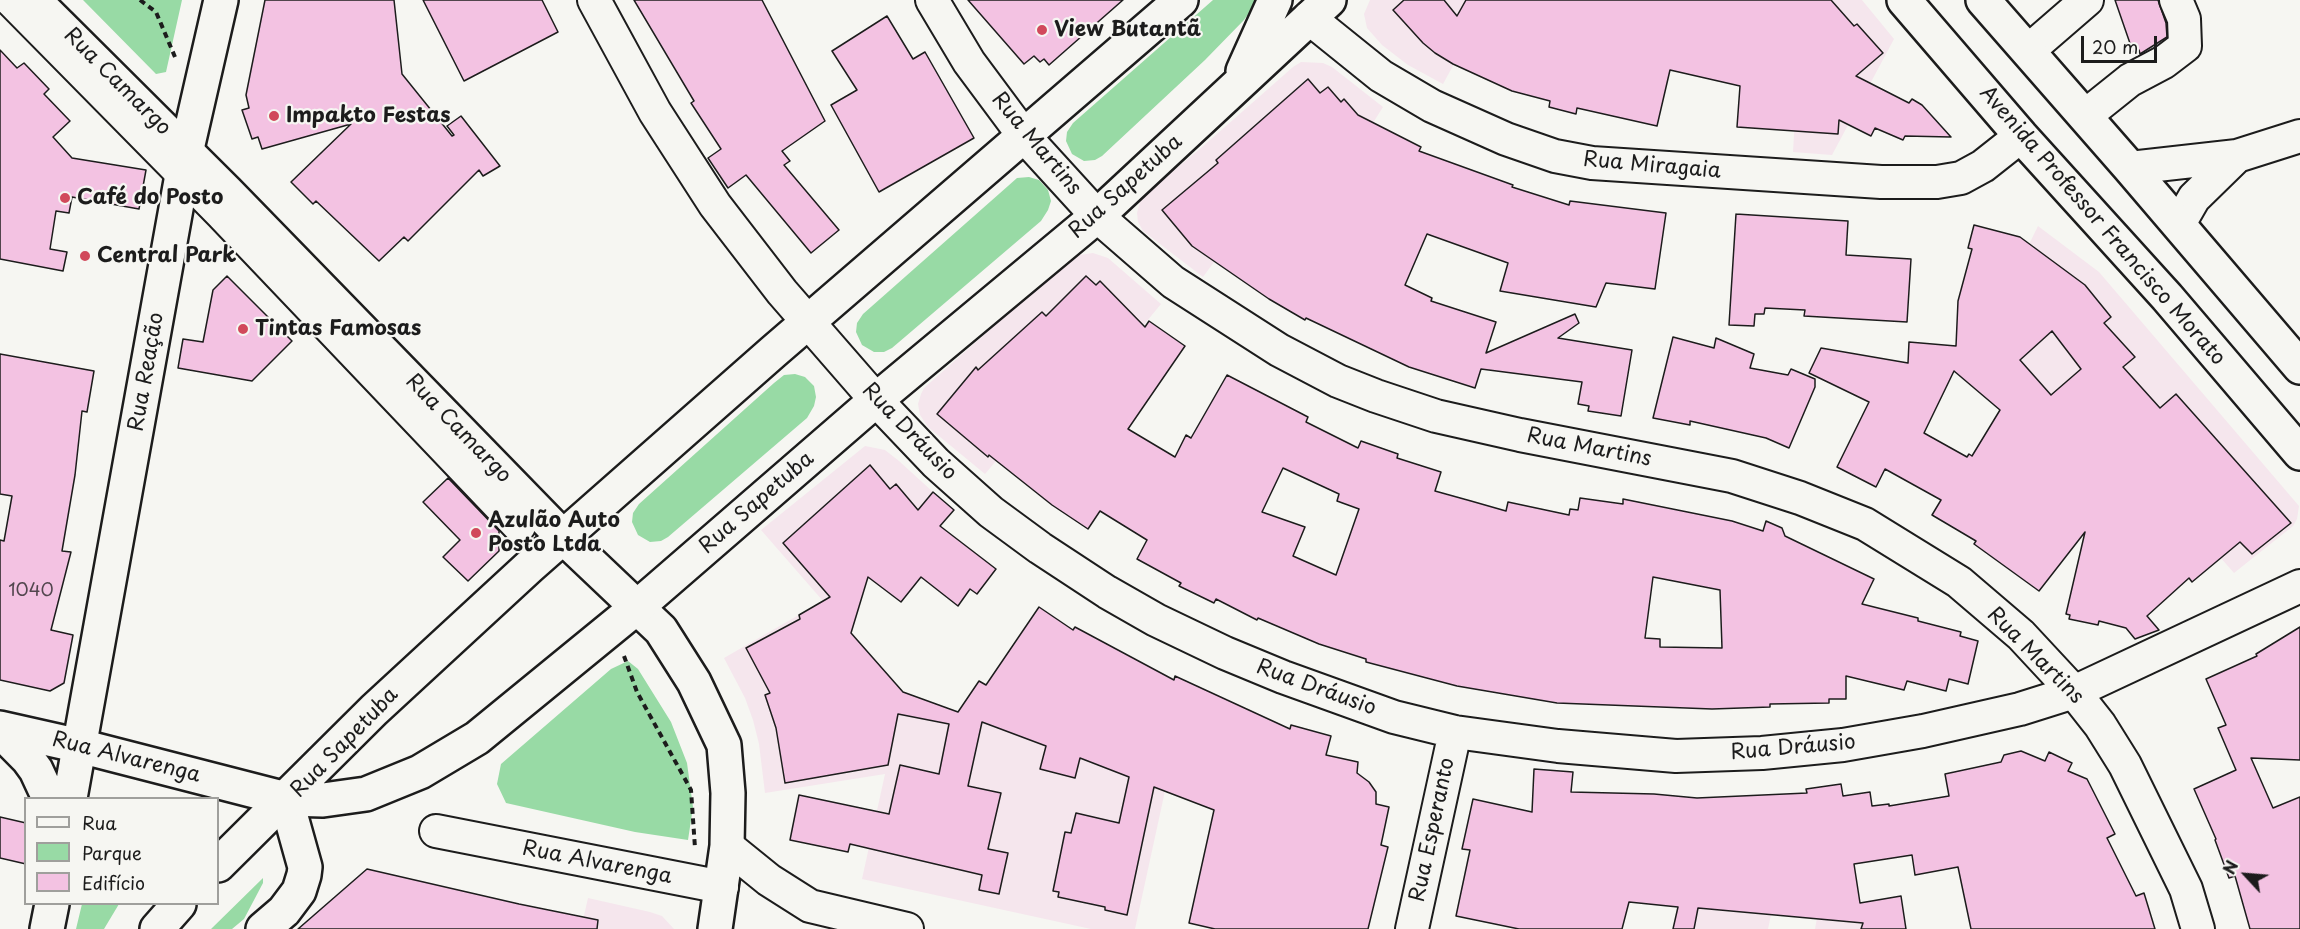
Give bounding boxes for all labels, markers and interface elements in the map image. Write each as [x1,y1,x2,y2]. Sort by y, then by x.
place label: View Butantã [1054,17,1201,43]
street label: Rua Camargo [58,23,176,141]
marker: View Butantã [1035,23,1049,37]
scale bar [2084,24,2160,62]
text: 20 m [2092,33,2138,60]
street label: Avenida Professor Francisco Morato [1974,81,2230,371]
street label: Rua Martins [986,87,1086,201]
place label: Impakto Festas [286,103,451,129]
marker: Impakto Festas [267,109,281,123]
street label: Rua Sapetuba [1064,130,1188,244]
street label: Rua Miragaia [1582,147,1722,185]
place label: Café do Posto [77,185,223,211]
marker: Café do Posto [58,191,72,205]
place label: Central Park [97,243,236,269]
marker: Central Park [78,249,92,263]
street label: Rua Reação [124,311,170,433]
place label: Tintas Famosas [255,316,421,342]
marker: Tintas Famosas [236,322,250,336]
street label: Rua Camargo [400,369,516,489]
street label: Rua Dráusio [856,378,962,486]
street label: Rua Martins [1525,424,1653,472]
street label: Rua Sapetuba [695,446,819,560]
place label: Azulão Auto Posto Ltda [488,508,620,558]
marker: Azulão Auto Posto Ltda [469,526,483,540]
house number: 1040 [8,580,54,602]
street label: Rua Martins [1981,602,2089,710]
street label: Rua Dráusio [1253,655,1379,721]
street label: Rua Sapetuba [286,683,404,803]
street label: Rua Alvarenga [49,727,203,789]
street label: Rua Dráusio [1729,730,1857,766]
street label: Rua Esperanto [1405,756,1461,904]
legend [24,797,219,905]
text: Rua [82,809,117,836]
street label: Rua Alvarenga [520,836,674,890]
text: Parque [82,839,142,866]
north arrow [2216,845,2276,905]
text: N [2216,856,2243,878]
text: Edifício [82,869,145,896]

